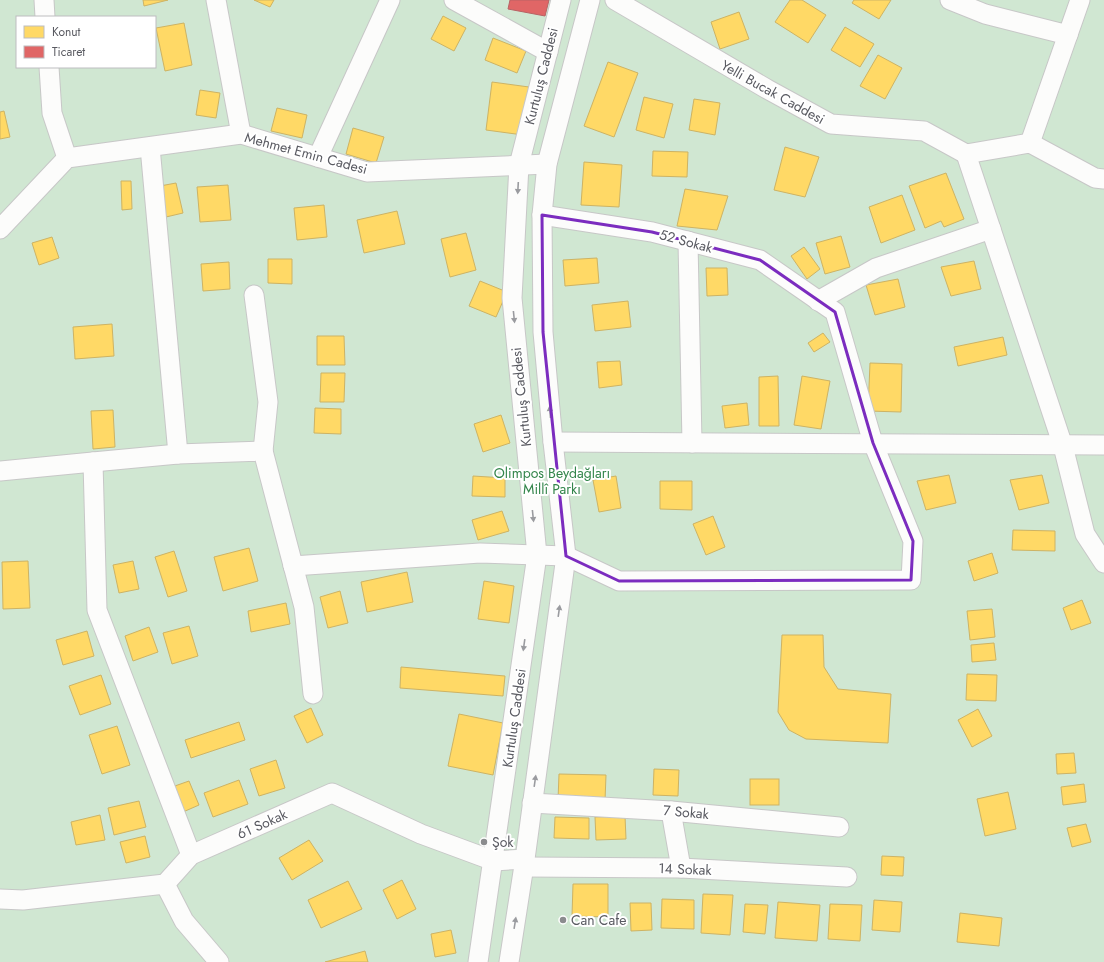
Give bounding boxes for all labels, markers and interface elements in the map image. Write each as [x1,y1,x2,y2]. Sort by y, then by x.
legend [16,16,156,68]
text: Konut [52,23,81,41]
street label: Kurtuluş Caddesi [519,25,563,127]
text: Ticaret [52,43,85,61]
street label: Yelli Bucak Caddesi [718,55,828,129]
street label: Mehmet Emin Cadesi [242,127,370,179]
one-way arrow [514,182,521,194]
street label: 52 Sokak [657,224,716,258]
one-way arrow [510,311,517,323]
street label: Kurtuluş Caddesi [506,346,536,448]
one-way arrow [547,406,554,418]
park label: Olimpos Beydağları Millî Parkı [494,463,610,499]
one-way arrow [530,510,536,523]
one-way arrow [556,604,562,617]
one-way arrow [521,639,527,651]
street label: Kurtuluş Caddesi [497,667,531,769]
one-way arrow [532,775,538,787]
street label: 7 Sokak [662,800,711,824]
street label: 61 Sokak [234,804,291,844]
place label: Şok [492,832,514,852]
marker: Şok [479,837,489,847]
street label: 14 Sokak [658,858,713,880]
place label: Can Cafe [571,910,626,930]
marker: Can Cafe [558,915,568,925]
one-way arrow [512,917,518,930]

